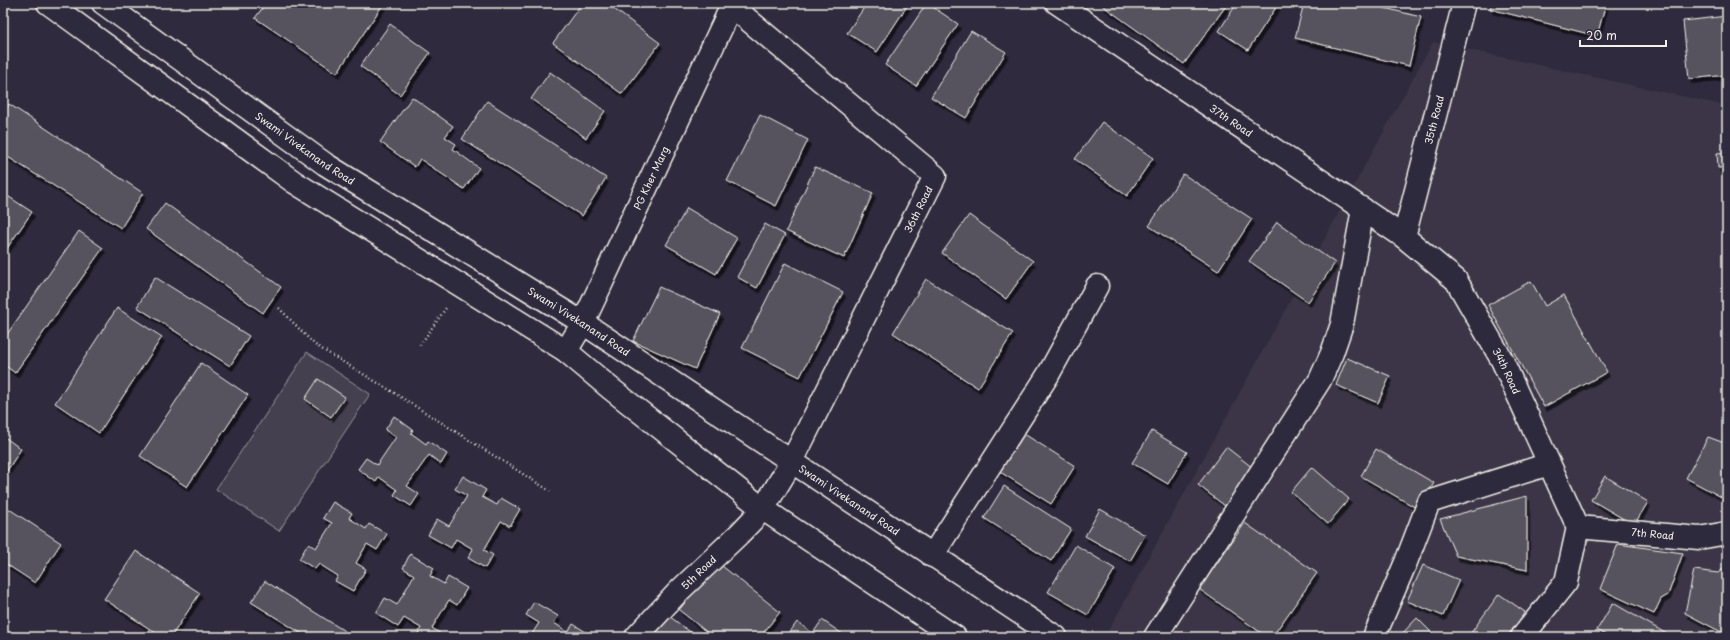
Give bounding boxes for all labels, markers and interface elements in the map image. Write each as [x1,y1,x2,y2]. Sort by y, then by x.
scale bar [1580,22,1666,48]
text: 20 m [1586,26,1617,44]
street label: 35th Road [1420,93,1447,146]
street label: 37th Road [1207,100,1256,140]
street label: Swami Vivekanand Road [253,108,358,188]
street label: PG Kher Marg [629,143,672,212]
street label: 36th Road [900,183,936,235]
street label: Swami Vivekanand Road [525,283,633,359]
street label: 34th Road [1489,345,1525,396]
street label: Swami Vivekanand Road [796,460,903,538]
street label: 7th Road [1631,524,1675,543]
street label: 5th Road [677,551,719,593]

